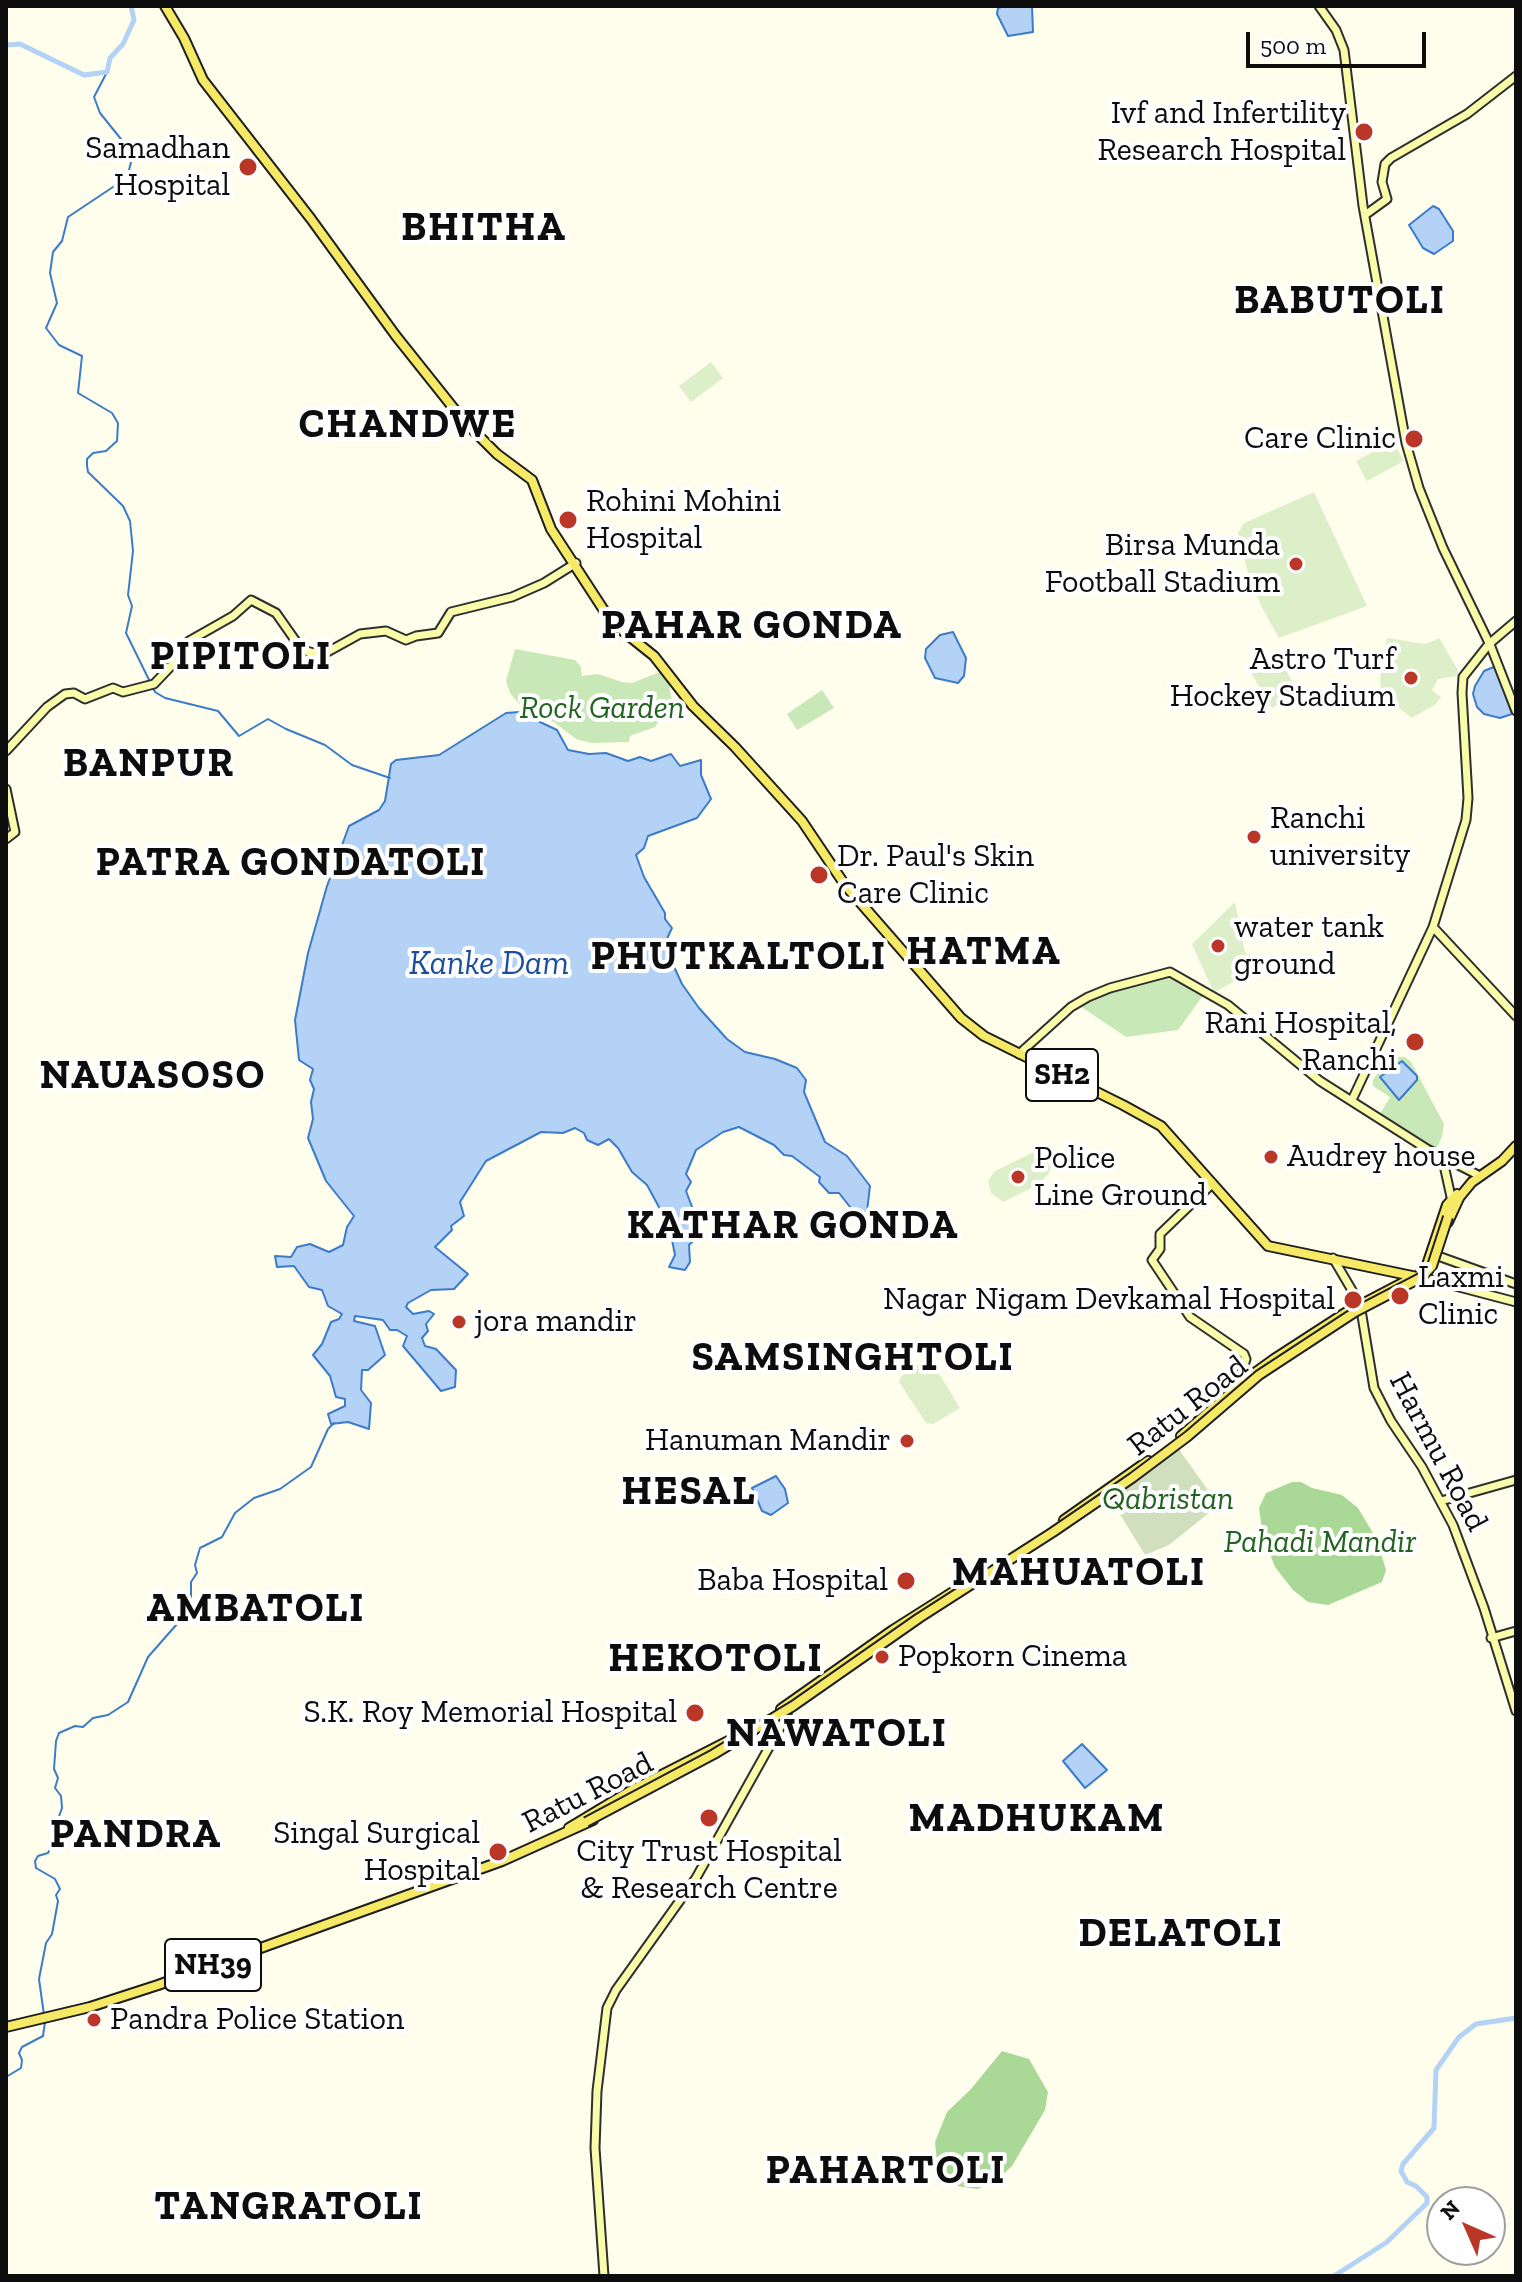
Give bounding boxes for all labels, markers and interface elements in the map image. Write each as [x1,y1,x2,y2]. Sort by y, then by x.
scale bar [1250,16,1430,66]
text: 500 m [1260,31,1326,60]
place label: Ivf and Infertility Research Hospital [1097,95,1346,170]
marker: Ivf and Infertility Research Hospital [1353,121,1375,143]
place label: Samadhan Hospital [85,130,230,205]
marker: Samadhan Hospital [237,156,259,178]
district label: BHITHA [401,205,567,253]
district label: BABUTOLI [1234,278,1446,326]
district label: CHANDWE [299,402,517,450]
place label: Care Clinic [1244,420,1396,458]
marker: Care Clinic [1403,428,1425,450]
place label: Rohini Mohini Hospital [586,483,781,558]
marker: Rohini Mohini Hospital [557,509,579,531]
place label: Birsa Munda Football Stadium [1045,527,1280,602]
marker: Birsa Munda Football Stadium [1287,555,1305,573]
district label: PAHAR GONDA [601,603,903,651]
district label: PIPITOLI [150,634,332,682]
place label: Astro Turf Hockey Stadium [1170,641,1395,716]
marker: Astro Turf Hockey Stadium [1402,669,1420,687]
park label: Rock Garden [519,690,685,728]
district label: BANPUR [63,741,235,789]
place label: Ranchi university [1270,800,1410,875]
marker: Ranchi university [1245,828,1263,846]
place label: Dr. Paul's Skin Care Clinic [837,838,1034,913]
district label: PATRA GONDATOLI [96,840,486,888]
marker: Dr. Paul's Skin Care Clinic [808,864,830,886]
place label: water tank ground [1234,909,1384,984]
district label: HATMA [907,929,1061,977]
district label: PHUTKALTOLI [591,934,887,982]
marker: water tank ground [1209,937,1227,955]
water label: Kanke Dam [409,944,569,984]
place label: Rani Hospital, Ranchi [1205,1005,1397,1080]
marker: Rani Hospital, Ranchi [1404,1031,1426,1053]
road number: SH2 [1026,1049,1098,1101]
district label: NAUASOSO [40,1053,266,1101]
place label: Audrey house [1287,1138,1476,1176]
place label: Police Line Ground [1034,1140,1207,1215]
marker: Audrey house [1262,1148,1280,1166]
marker: Police Line Ground [1009,1168,1027,1186]
district label: KATHAR GONDA [627,1203,959,1251]
place label: Laxmi Clinic [1418,1259,1504,1334]
place label: Nagar Nigam Devkamal Hospital [883,1281,1335,1319]
marker: Laxmi Clinic [1389,1285,1411,1307]
marker: Nagar Nigam Devkamal Hospital [1342,1289,1364,1311]
place label: jora mandir [475,1303,637,1341]
marker: jora mandir [450,1313,468,1331]
district label: SAMSINGHTOLI [691,1335,1015,1383]
street label: Ratu Road [1121,1347,1255,1465]
street label: Harmu Road [1380,1366,1496,1538]
place label: Hanuman Mandir [645,1422,891,1460]
marker: Hanuman Mandir [898,1432,916,1450]
district label: HESAL [621,1469,757,1517]
park label: Qabristan [1102,1481,1234,1519]
park label: Pahadi Mandir [1224,1524,1416,1562]
district label: MAHUATOLI [952,1550,1206,1598]
place label: Baba Hospital [697,1562,888,1600]
marker: Baba Hospital [895,1570,917,1592]
district label: AMBATOLI [147,1586,365,1634]
district label: HEKOTOLI [609,1636,823,1684]
place label: Popkorn Cinema [898,1638,1127,1676]
marker: Popkorn Cinema [873,1648,891,1666]
place label: S.K. Roy Memorial Hospital [304,1694,677,1732]
marker: S.K. Roy Memorial Hospital [684,1702,706,1724]
district label: NAWATOLI [726,1711,948,1759]
street label: Ratu Road [516,1744,660,1842]
district label: MADHUKAM [909,1796,1165,1844]
marker: City Trust Hospital & Research Centre [698,1807,720,1829]
district label: PANDRA [50,1812,222,1860]
place label: Singal Surgical Hospital [273,1815,480,1890]
place label: City Trust Hospital & Research Centre [576,1833,842,1908]
marker: Singal Surgical Hospital [487,1841,509,1863]
district label: DELATOLI [1079,1911,1283,1959]
road number: NH39 [165,1939,261,1991]
place label: Pandra Police Station [110,2001,404,2039]
marker: Pandra Police Station [85,2011,103,2029]
district label: PAHARTOLI [766,2148,1006,2196]
district label: TANGRATOLI [154,2184,424,2232]
north arrow [1426,2186,1506,2266]
text: N [1435,2195,1466,2226]

